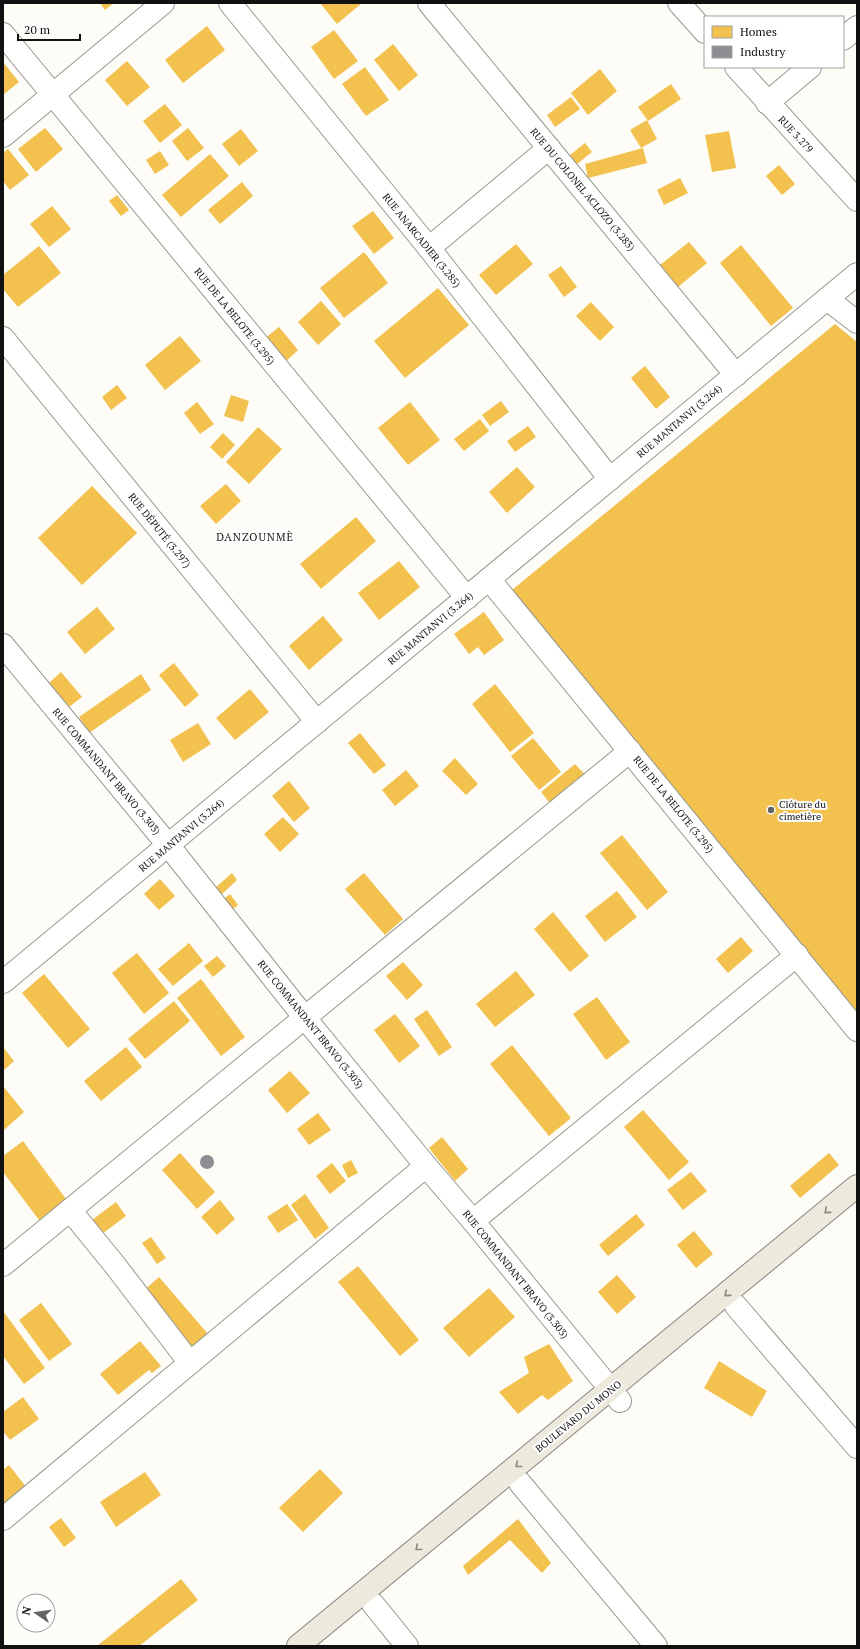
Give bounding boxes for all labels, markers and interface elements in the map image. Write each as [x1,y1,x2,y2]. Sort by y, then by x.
scale bar [18,16,80,42]
legend [704,16,844,68]
text: 20 m [24,22,51,37]
text: Homes [740,24,777,39]
text: Industry [740,44,786,59]
street label: RUE 3.279 [775,113,816,155]
street label: RUE DU COLONEL ACLOZO (3.283) [527,125,638,253]
street label: RUE ANARCADIER (3.285) [380,191,464,290]
street label: RUE DE LA BELOTE (3.295) [191,265,278,367]
street label: RUE MANTANVI (3.264) [634,382,725,461]
street label: RUE DÉPUTÉ (3.297) [126,490,194,570]
district label: DANZOUNMÈ [216,530,294,544]
street label: RUE MANTANVI (3.264) [385,589,476,668]
street label: RUE COMMANDANT BRAVO (3.303) [50,705,163,837]
street label: RUE DE LA BELOTE (3.295) [630,753,717,855]
street label: RUE MANTANVI (3.264) [136,796,227,875]
place label: Clôture du cimetière [779,798,826,823]
marker: Clôture du cimetière [766,805,776,815]
street label: RUE COMMANDANT BRAVO (3.303) [255,958,366,1091]
one-way arrow [824,1206,832,1213]
street label: RUE COMMANDANT BRAVO (3.303) [460,1208,571,1341]
one-way arrow [724,1289,731,1296]
street label: BOULEVARD DU MONO [533,1378,624,1455]
one-way arrow [516,1461,523,1468]
one-way arrow [415,1543,422,1550]
north arrow [16,1593,56,1633]
text: N [18,1604,34,1616]

